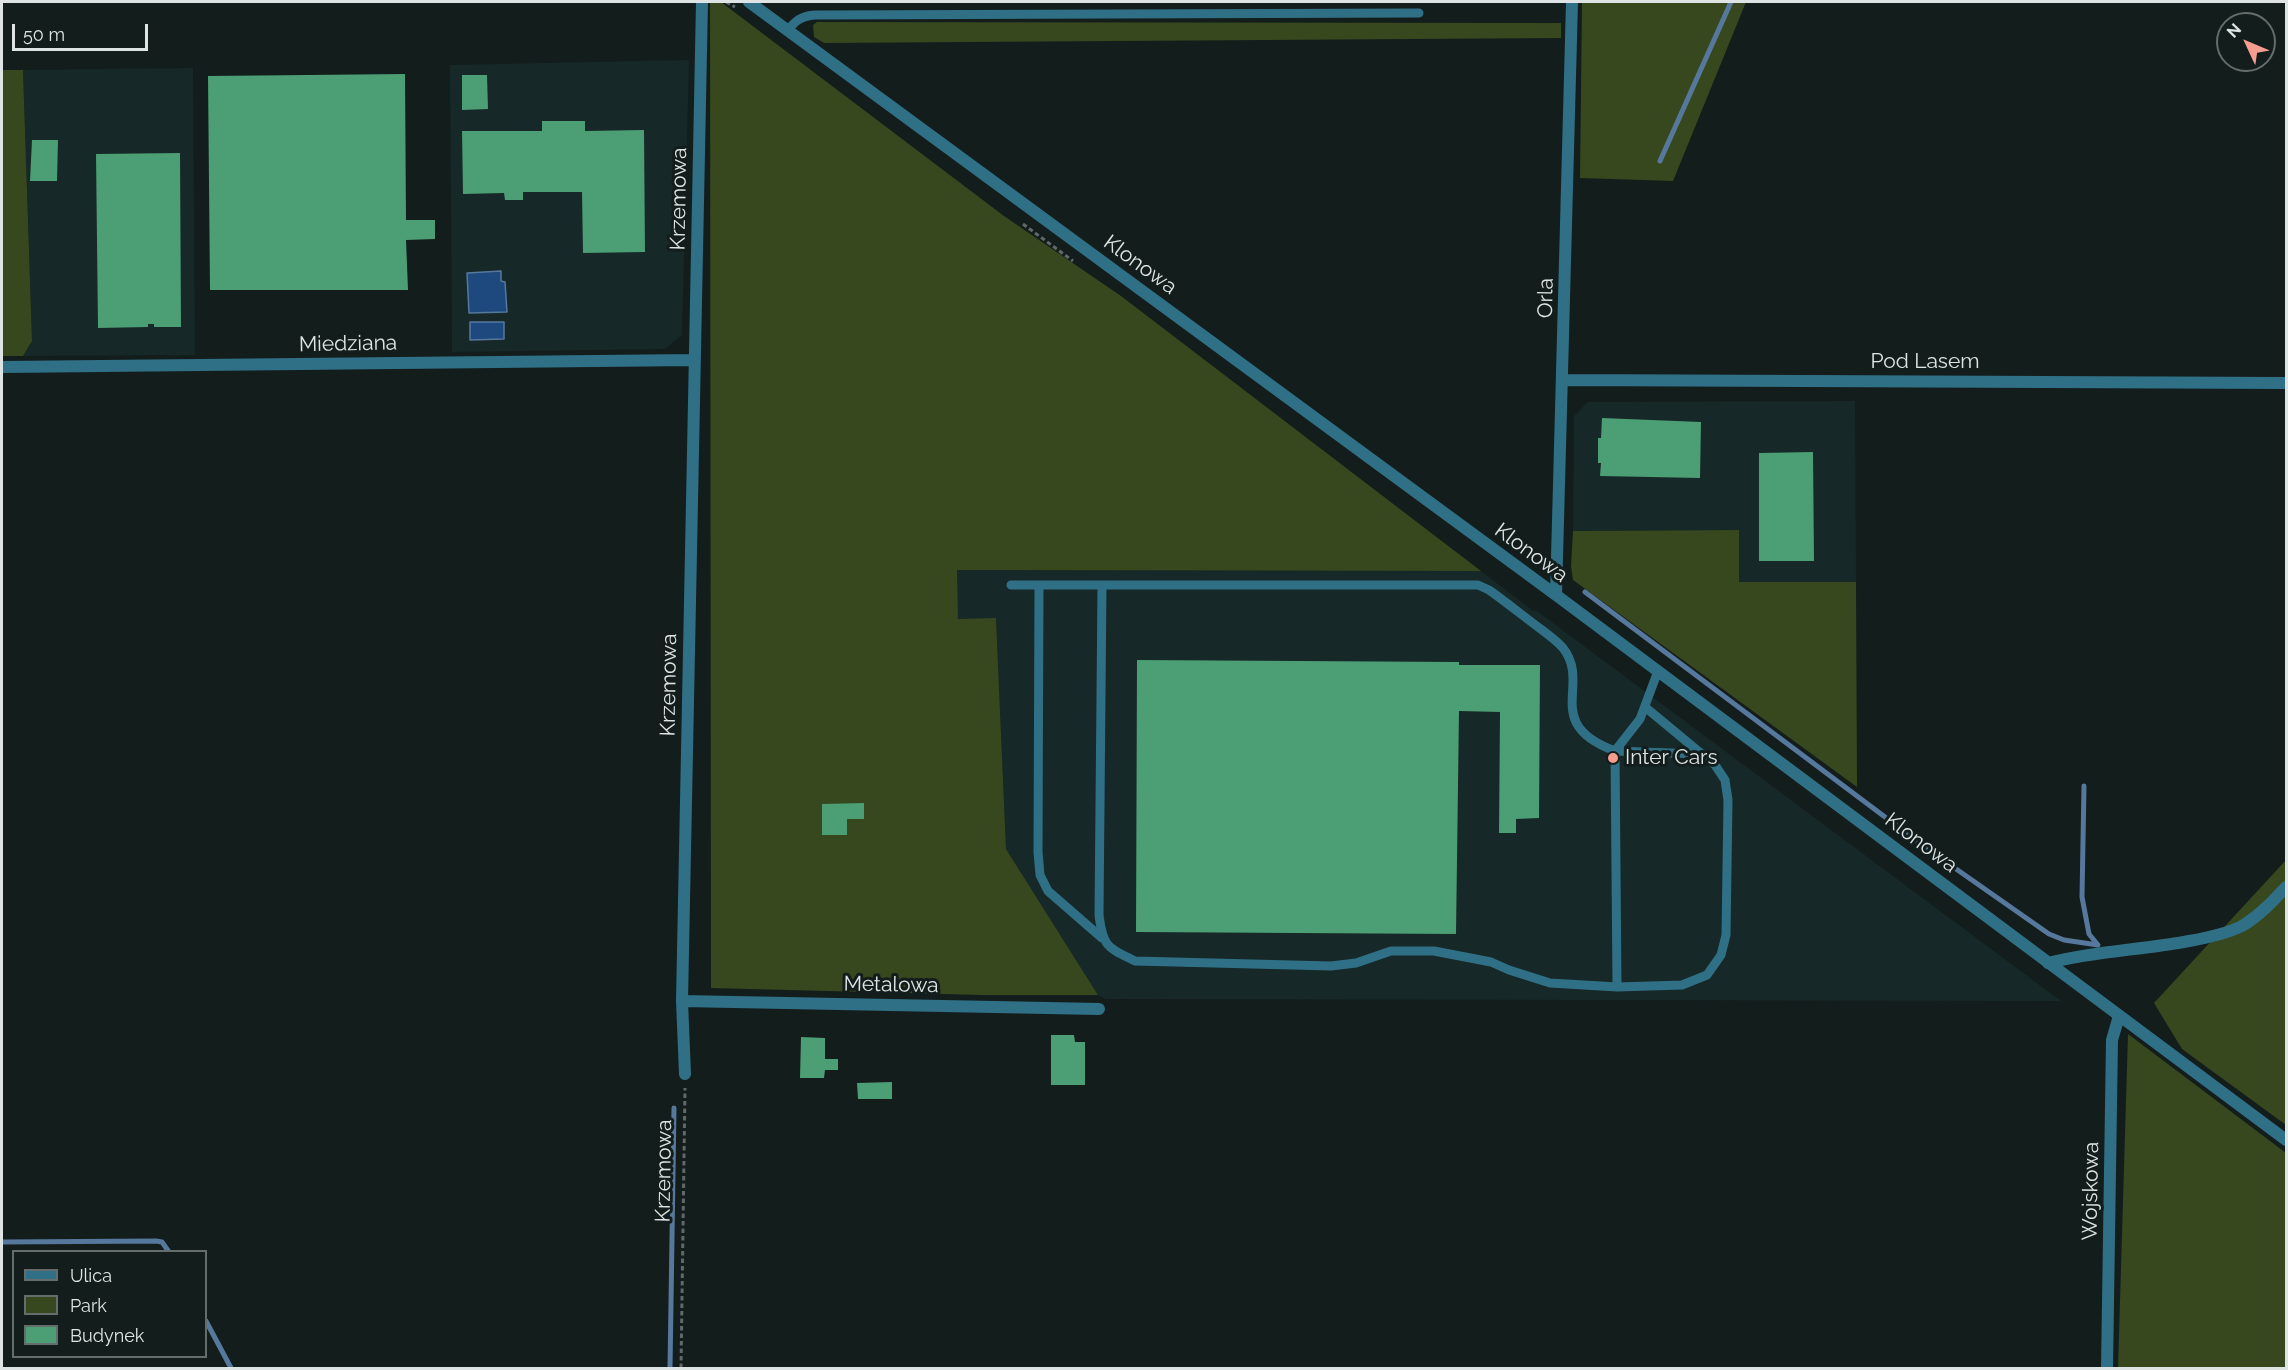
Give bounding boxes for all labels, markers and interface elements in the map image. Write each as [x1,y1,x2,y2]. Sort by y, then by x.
scale bar [15,12,152,50]
north arrow [2216,12,2276,72]
text: N [2223,20,2245,42]
text: 50 m [23,24,65,45]
street label: Krzemowa [666,147,692,251]
street label: Klonowa [1098,230,1182,300]
street label: Orla [1533,278,1559,318]
street label: Miedziana [299,331,397,357]
street label: Pod Lasem [1870,349,1980,375]
street label: Klonowa [1489,518,1573,588]
street label: Krzemowa [656,633,682,737]
place label: Inter Cars [1625,745,1718,771]
marker: Inter Cars [1606,751,1620,765]
street label: Klonowa [1880,808,1962,878]
street label: Metalowa [843,972,939,998]
street label: Krzemowa [651,1119,677,1223]
street label: Wojskowa [2078,1141,2104,1241]
legend [12,1250,207,1358]
text: Ulica [70,1265,112,1286]
text: Park [70,1295,107,1316]
text: Budynek [70,1325,144,1346]

